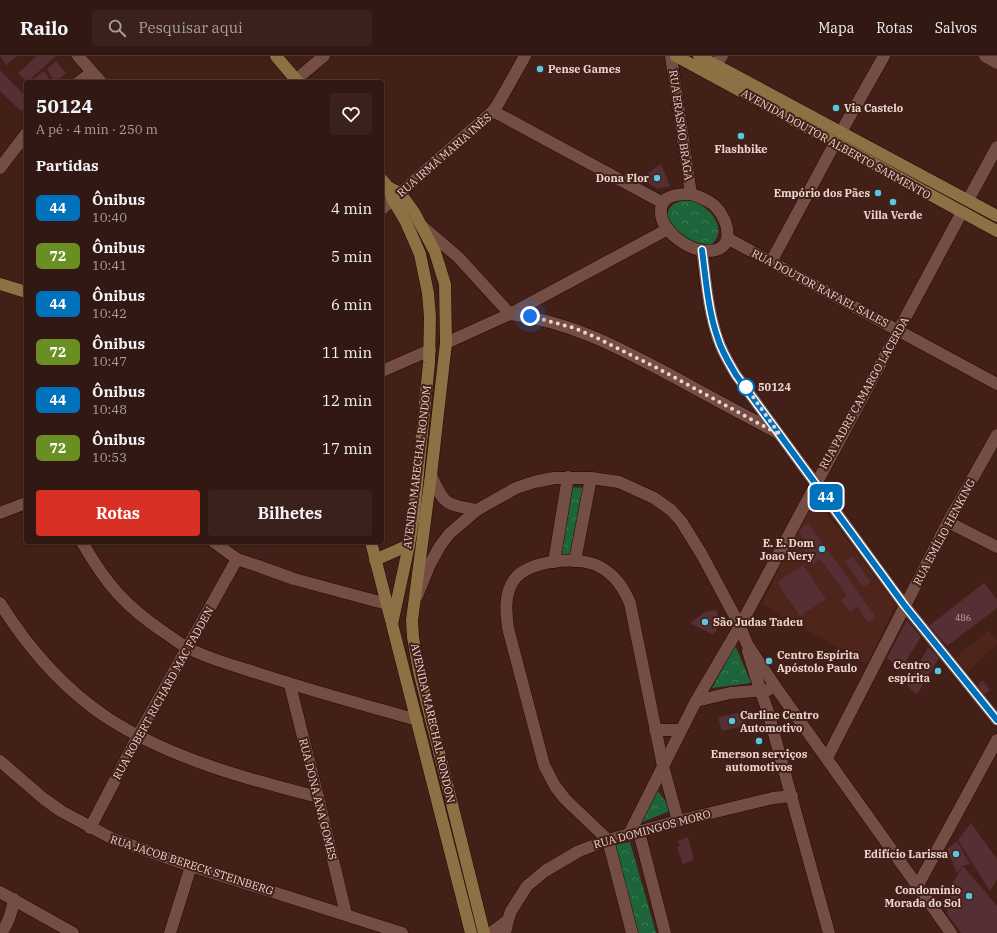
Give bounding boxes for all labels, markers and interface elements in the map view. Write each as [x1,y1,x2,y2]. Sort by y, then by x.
search box [92,10,372,46]
text: Railo [20,16,68,40]
icon: search [106,17,128,39]
text: Pesquisar aqui [138,18,243,37]
text: Mapa [818,19,854,37]
text: Rotas [876,19,913,37]
text: Salvos [935,19,977,37]
place label: Pense Games [548,62,621,76]
marker: Pense Games [535,64,545,74]
street label: RUA ERASMO BRAGA [666,69,696,182]
street label: AVENIDA DOUTOR ALBERTO SARMENTO [739,86,933,202]
button: heart [330,93,372,135]
text: 50124 [36,94,93,118]
place label: Via Castelo [844,101,903,115]
marker: Via Castelo [831,103,841,113]
street label: RUA IRMÃ MARIA INÊS [394,110,494,200]
text: A pé · 4 min · 250 m [36,121,158,138]
marker: Flashbike [736,131,746,141]
place label: Flashbike [714,142,768,156]
text: Partidas [36,156,99,175]
place label: Dona Flor [596,171,650,185]
marker: Dona Flor [652,173,662,183]
place label: Empório dos Pães [774,186,870,200]
marker: Empório dos Pães [873,188,883,198]
text: Ônibus [92,190,145,209]
marker: Villa Verde [888,197,898,207]
text: 44 [50,199,66,217]
text: 4 min [331,199,372,218]
place label: Villa Verde [864,208,922,222]
text: 10:40 [92,209,127,226]
text: Ônibus [92,238,145,257]
street label: RUA DOUTOR RAFAEL SALES [749,246,891,330]
text: 72 [50,247,66,265]
text: 5 min [331,247,372,266]
text: 10:41 [92,257,127,274]
text: Ônibus [92,286,145,305]
text: 44 [50,295,66,313]
text: 6 min [331,295,372,314]
text: 10:42 [92,305,127,322]
your location [520,306,540,326]
street label: RUA PADRE CAMARGO LACERDA [816,314,912,472]
text: Ônibus [92,334,145,353]
text: 72 [50,343,66,361]
text: 11 min [322,343,372,362]
text: 10:47 [92,353,127,370]
marker: 50124 [737,378,755,396]
place label: 50124 [758,380,791,394]
text: Ônibus [92,382,145,401]
street label: AVENIDA MARECHAL RONDOM [400,385,434,549]
text: 44 [50,391,66,409]
text: 12 min [322,391,372,410]
text: 10:48 [92,401,127,418]
text: Ônibus [92,430,145,449]
text: 72 [50,439,66,457]
text: 17 min [322,439,372,458]
text: 10:53 [92,449,127,466]
street label: RUA EMÍLIO HENKING [910,476,978,588]
line badge: 44 [808,484,844,510]
text: 44 [818,488,834,506]
button: Rotas [36,490,200,536]
button: Bilhetes [208,490,372,536]
place label: E. E. Dom Joao Nery [760,536,815,563]
marker: E. E. Dom Joao Nery [817,544,827,554]
street label: RUA ROBERT RICHARD MAC FADDEN [110,604,217,782]
house number: 486 [955,612,971,623]
place label: São Judas Tadeu [713,615,803,629]
marker: São Judas Tadeu [700,617,710,627]
street label: AVENIDA MARECHAL RONDON [408,642,458,805]
place label: Centro Espírita Apóstolo Paulo [777,648,859,675]
marker: Centro Espírita Apóstolo Paulo [764,656,774,666]
place label: Centro espírita [888,658,930,685]
marker: Centro espírita [933,666,943,676]
place label: Carline Centro Automotivo [740,708,819,735]
marker: Carline Centro Automotivo [727,716,737,726]
marker: Emerson serviços automotivos [754,736,764,746]
street label: RUA DONA ANA GOMES [296,737,340,861]
place label: Emerson serviços automotivos [711,747,808,774]
street label: RUA DOMINGOS MORO [592,807,712,851]
street label: RUA JACOB BERECK STEINBERG [109,832,275,898]
place label: Edifício Larissa [864,847,948,861]
marker: Edifício Larissa [951,849,961,859]
place label: Condomínio Morada do Sol [884,883,961,910]
marker: Condomínio Morada do Sol [964,891,974,901]

